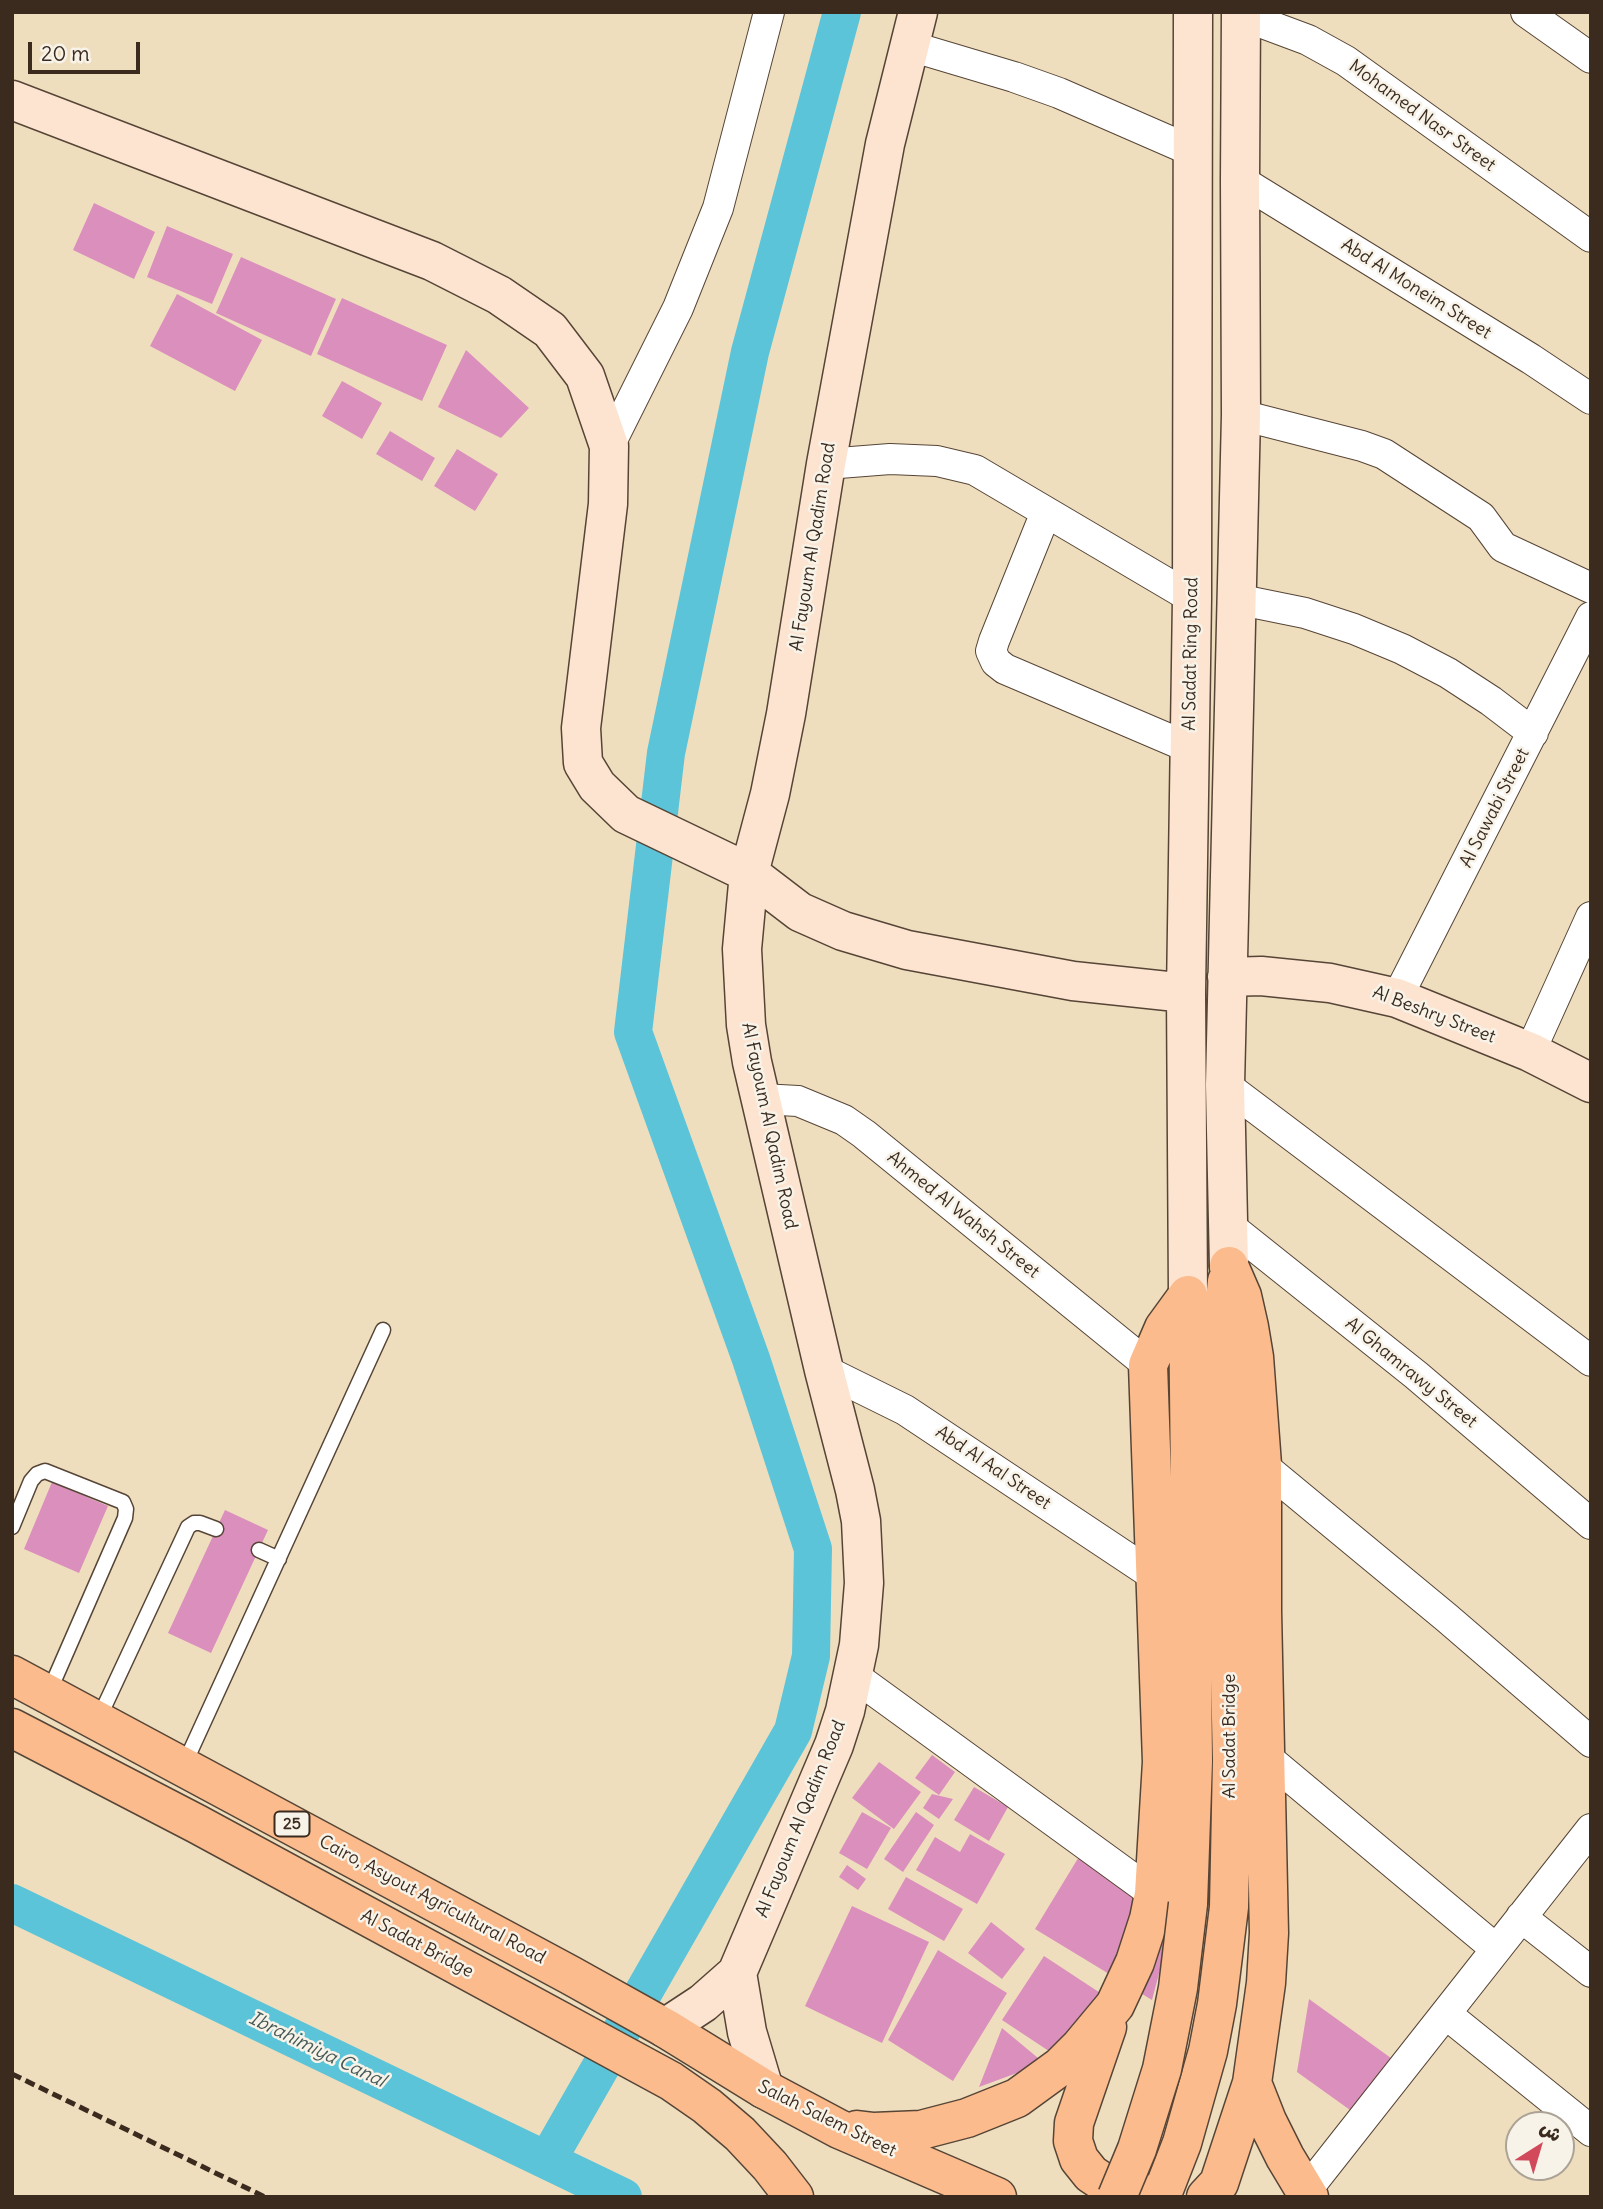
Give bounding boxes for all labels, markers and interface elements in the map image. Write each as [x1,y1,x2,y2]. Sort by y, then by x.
scale bar [32,28,144,72]
text: 20 m [41,40,90,67]
street label: Mohamed Nasr Street [1344,56,1500,176]
street label: Abd Al Moneim Street [1337,234,1495,344]
street label: Al Fayoum Al Qadim Road [786,441,840,653]
street label: Al Sadat Ring Road [1179,577,1203,731]
street label: Al Sawabi Street [1456,745,1534,871]
street label: Al Beshry Street [1370,982,1498,1048]
street label: Al Fayoum Al Qadim Road [737,1021,801,1231]
street label: Ahmed Al Wahsh Street [883,1147,1043,1283]
street label: Al Ghamrawy Street [1341,1313,1481,1433]
street label: Abd Al Aal Street [931,1421,1055,1515]
street label: Al Sadat Bridge [1219,1674,1241,1798]
street label: Al Fayoum Al Qadim Road [751,1717,851,1921]
road number: 25 [274,1812,310,1836]
street label: Cairo, Asyout Agricultural Road [315,1831,549,1969]
street label: Al Sadat Bridge [357,1905,477,1983]
water label: Ibrahimiya Canal [245,2007,389,2093]
street label: Salah Salem Street [754,2076,900,2162]
north arrow [1505,2111,1575,2181]
text: ش [1536,2115,1567,2147]

